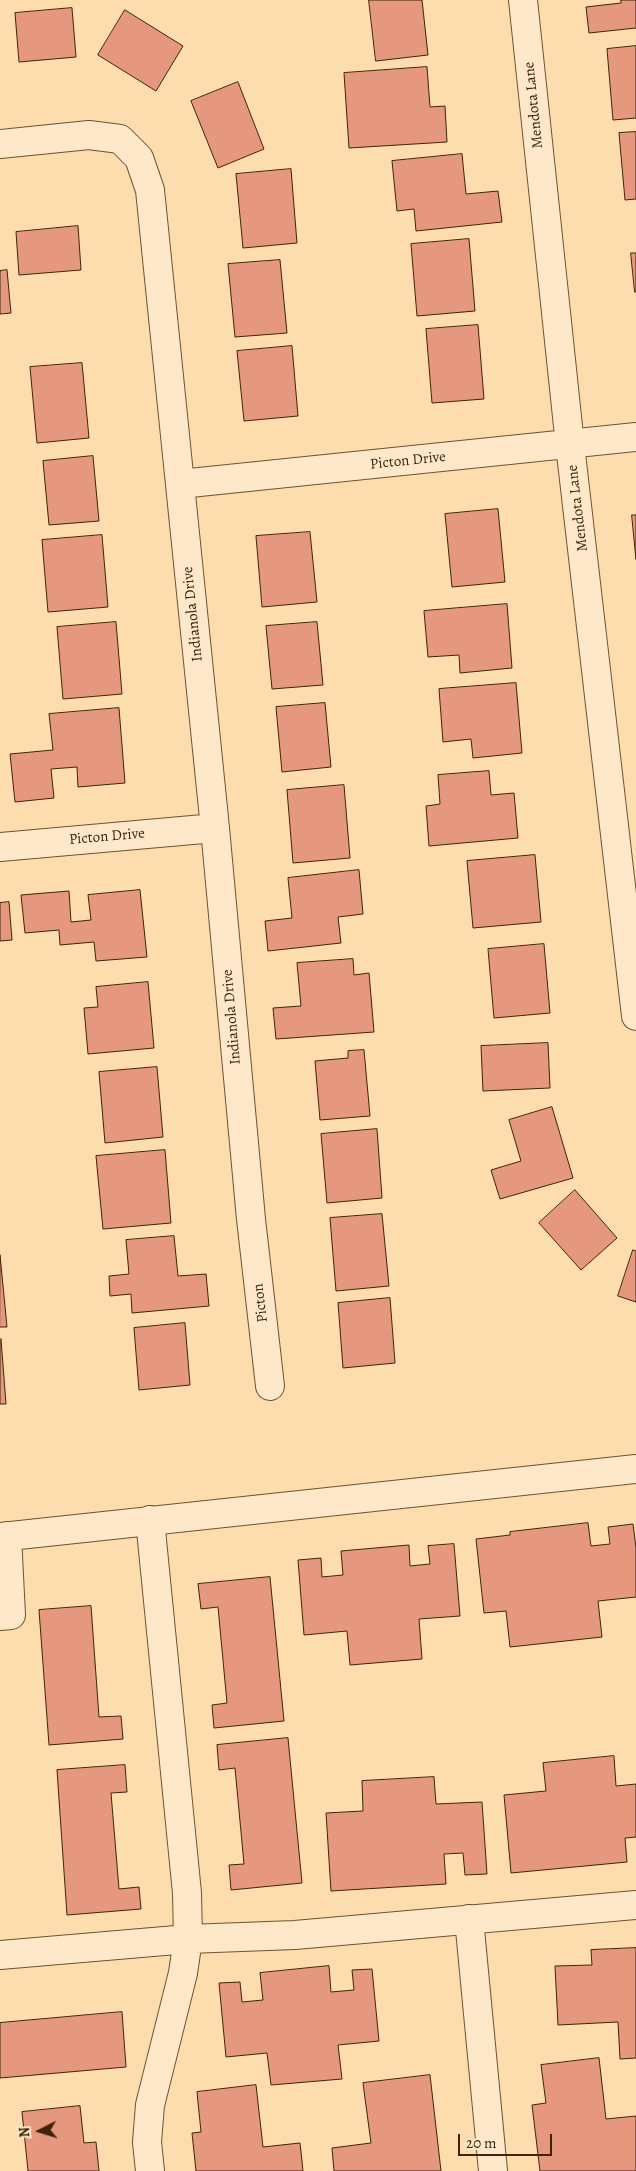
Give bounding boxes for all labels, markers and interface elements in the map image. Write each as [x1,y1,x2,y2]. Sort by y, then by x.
street label: Mendota Lane [520,61,548,149]
street label: Picton Drive [369,448,447,474]
street label: Mendota Lane [564,464,592,552]
street label: Indianola Drive [179,565,207,663]
street label: Picton Drive [68,825,146,849]
street label: Indianola Drive [219,969,245,1065]
street label: Picton [250,1282,272,1324]
north arrow [15,2106,65,2156]
scale bar [461,2124,555,2156]
text: N [15,2126,34,2138]
text: 20 m [466,2133,497,2153]

